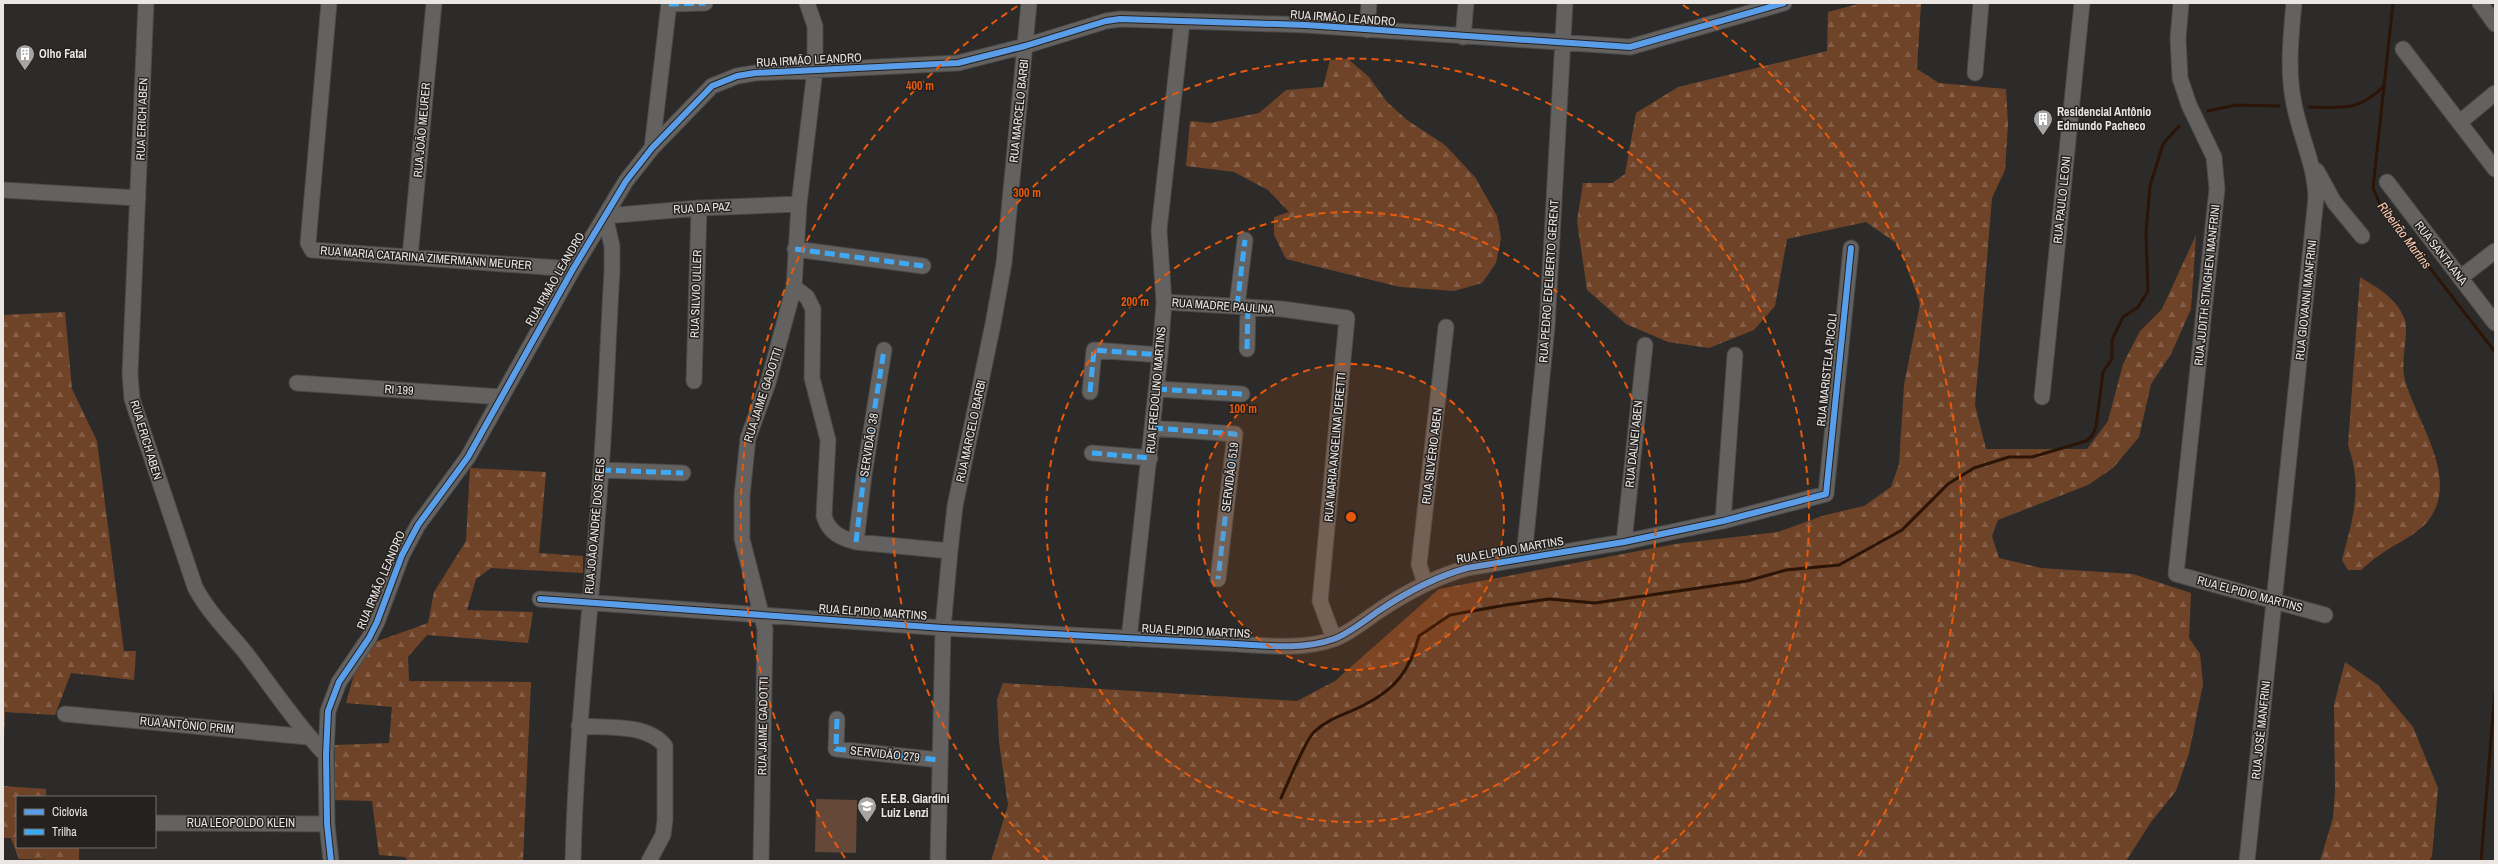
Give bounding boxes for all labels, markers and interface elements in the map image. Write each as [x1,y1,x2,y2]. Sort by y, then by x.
street label: RUA IRMÃO LEANDRO [1290,6,1397,30]
building icon: Olho Fatal [14,43,36,71]
place label: Olho Fatal [39,46,87,62]
street label: RUA IRMÃO LEANDRO [756,49,862,71]
street label: RUA MARCELO BARBI [1006,58,1032,164]
street label: RUA ERICH ABEN [133,77,151,161]
text: 400 m [906,78,934,94]
street label: RUA JOÃO MEURER [410,82,434,178]
place label: Residencial Antônio Edmundo Pacheco [2057,104,2151,134]
building icon: Residencial Antônio Edmundo Pacheco [2032,108,2054,136]
street label: RUA PAULO LEONI [2049,155,2075,245]
text: 300 m [1013,185,1041,201]
water label: Ribeirão Martins [2374,198,2435,272]
street label: RUA DA PAZ [673,199,731,217]
street label: RUA PEDRO EDELBERTO GERENT [1535,199,1563,363]
street label: RUA JUDITH STINGHEN MANFRINI [2191,204,2223,366]
street label: RUA SANTA ANA [2411,218,2471,289]
street label: RUA IRMÃO LEANDRO [522,229,588,329]
street label: RUA GIOVANNI MANFRINI [2292,239,2320,361]
street label: RUA MARIA CATARINA ZIMERMANN MEURER [320,243,532,273]
street label: RUA SILVIO ULLER [686,250,706,338]
text: 200 m [1121,294,1149,310]
street label: RUA MADRE PAULINA [1171,294,1275,318]
street label: RUA MARISTELA PICOLI [1813,313,1841,427]
street label: RUA FREDOLINO MARTINS [1142,326,1170,454]
street label: RUA JAIME GADOTTI [740,346,786,444]
street label: RUA MARIA ANGELINA DERETTI [1320,372,1350,522]
street label: RUA MARCELO BARBI [952,379,990,483]
street label: RI 199 [384,381,414,399]
street label: RUA ERICH ABEN [126,398,166,482]
street label: RUA DALNEI ABEN [1621,400,1647,488]
text: 100 m [1229,401,1257,417]
street label: RUA SILVÉRIO ABEN [1418,407,1446,505]
street label: SERVIDÃO 38 [856,412,882,478]
street label: SERVIDÃO 519 [1218,441,1242,513]
street label: RUA JOÃO ANDRÉ DOS REIS [581,457,609,595]
centre of rings [1344,510,1358,524]
street label: RUA IRMÃO LEANDRO [353,528,409,632]
street label: RUA ELPIDIO MARTINS [1455,533,1565,567]
street label: RUA ELPIDIO MARTINS [2195,572,2305,616]
street label: RUA ELPIDIO MARTINS [818,600,928,624]
street label: RUA ELPIDIO MARTINS [1141,620,1251,642]
street label: RUA JAIME GADOTTI [754,677,772,775]
street label: RUA JOSÉ MANFRINI [2248,680,2274,780]
street label: RUA ANTÔNIO PRIM [139,713,235,737]
street label: SERVIDÃO 279 [849,742,921,766]
place label: E.E.B. Giardini Luiz Lenzi [881,791,950,821]
school or university icon: E.E.B. Giardini Luiz Lenzi [856,795,878,823]
legend [16,796,156,848]
text: Ciclovia [52,804,88,820]
street label: RUA LEOPOLDO KLEIN [187,815,295,831]
text: Trilha [52,824,77,840]

